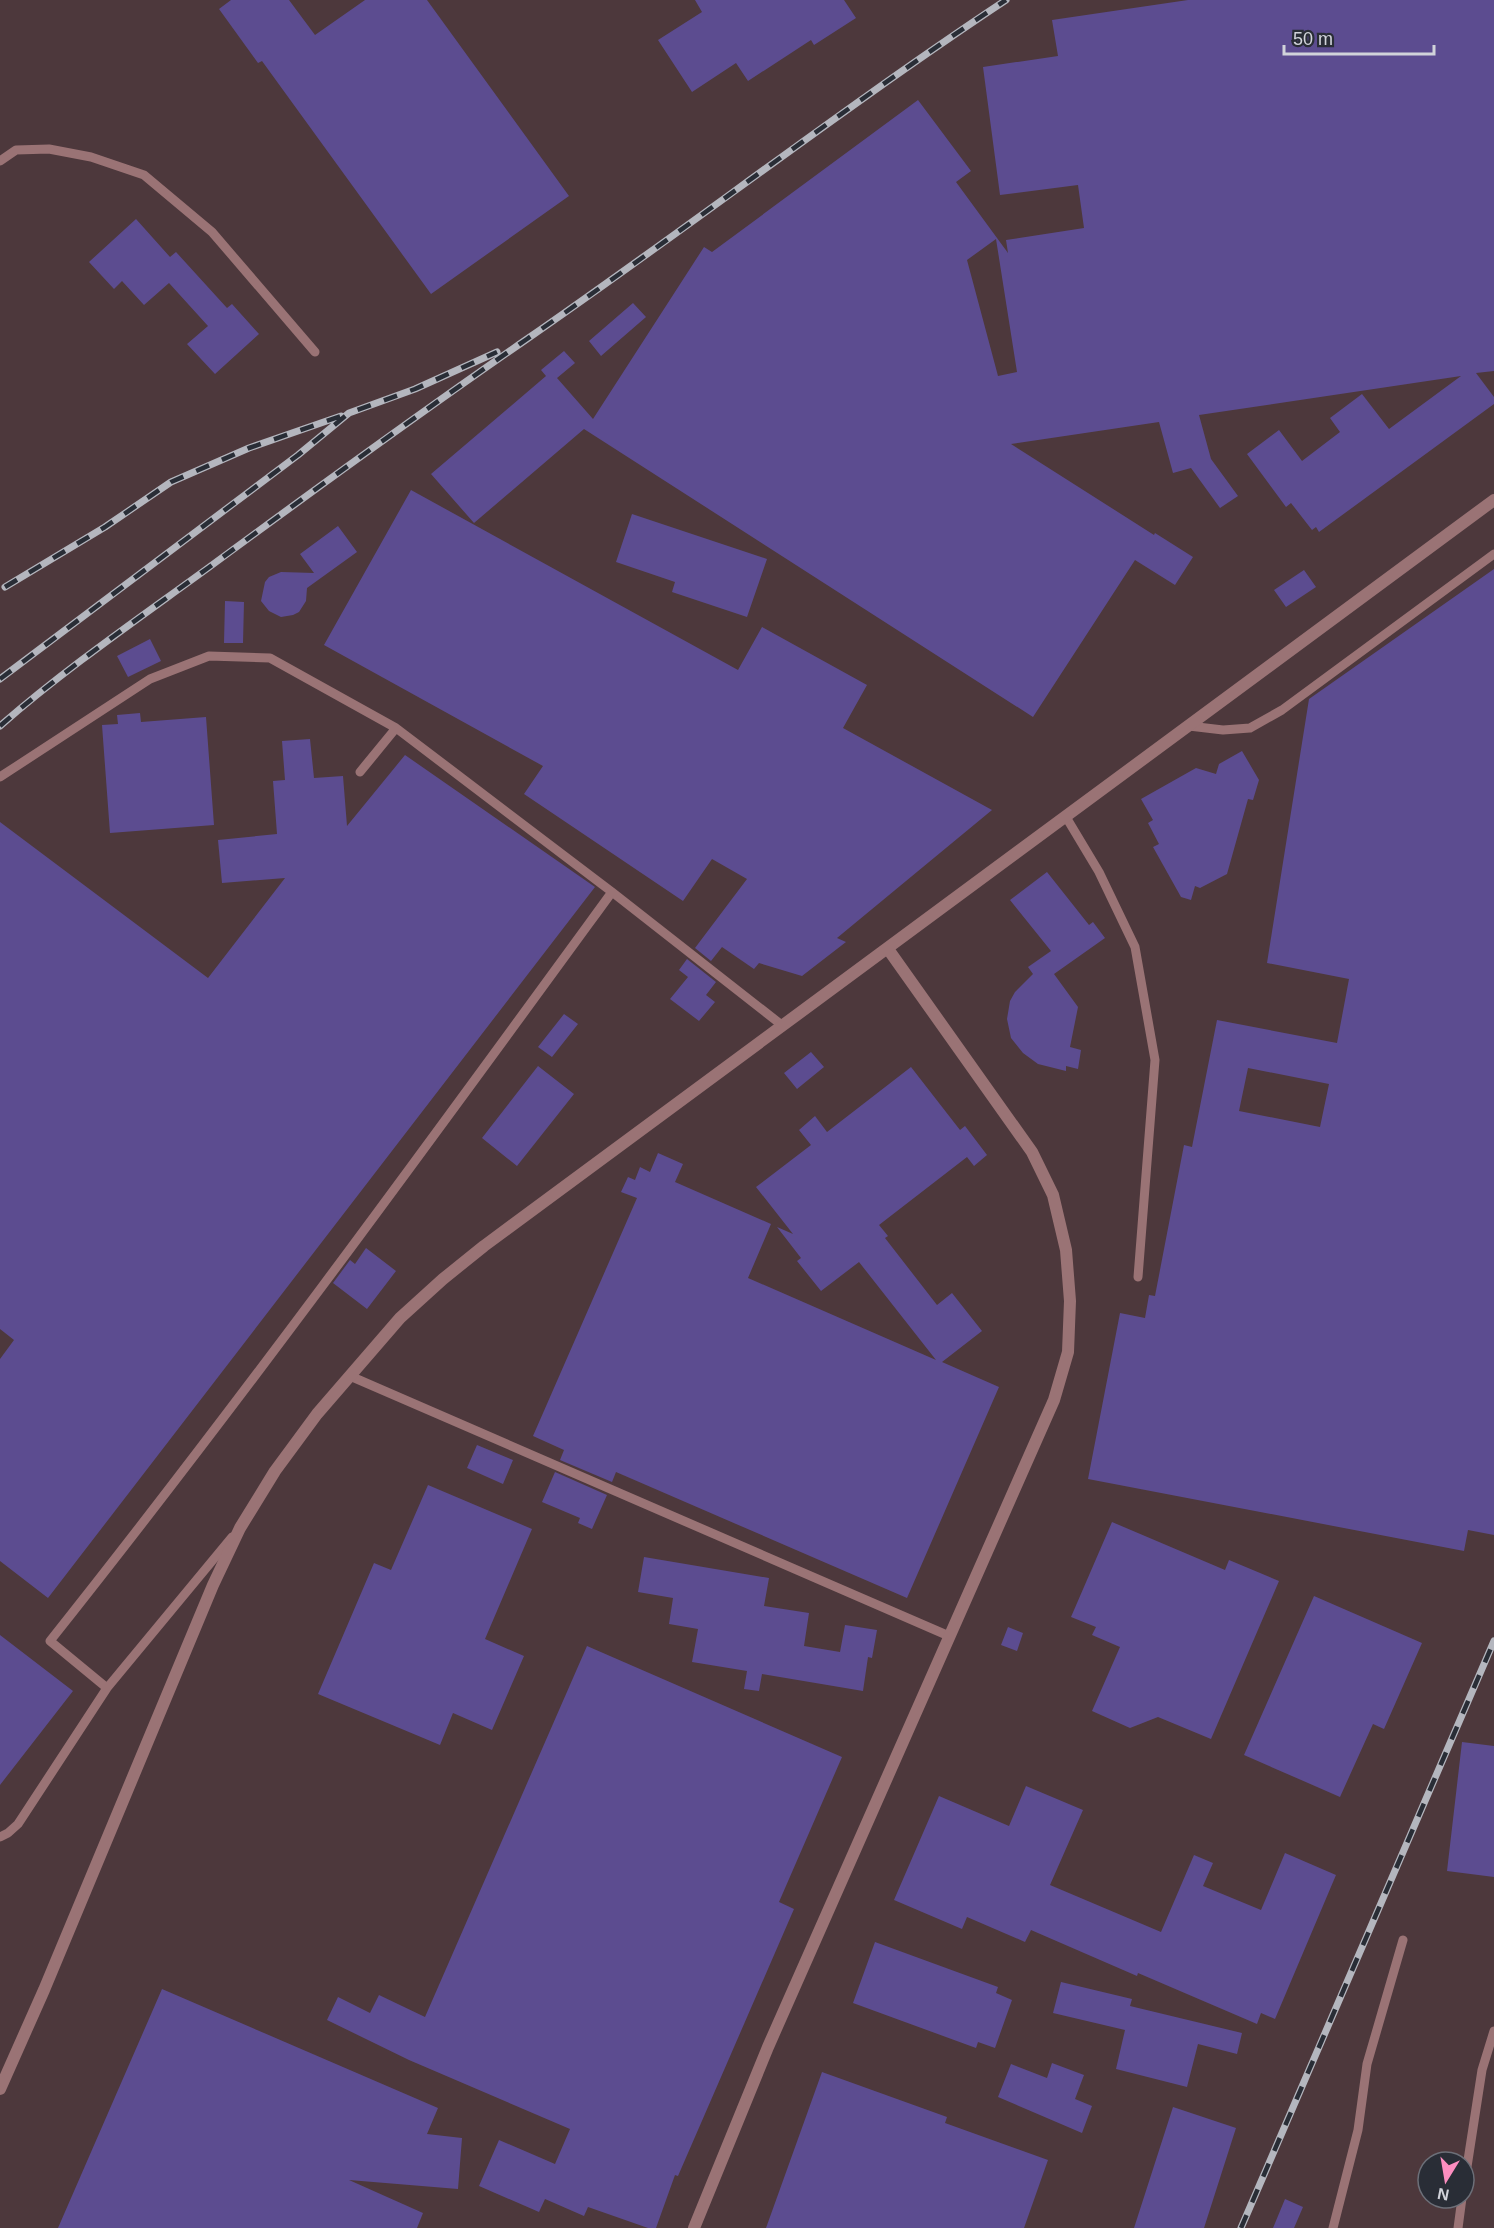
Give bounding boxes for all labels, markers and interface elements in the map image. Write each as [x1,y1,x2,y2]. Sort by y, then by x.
scale bar [1284,18,1434,56]
text: 50 m [1293,29,1333,49]
north arrow [1416,2150,1476,2210]
text: N [1436,2185,1451,2204]

